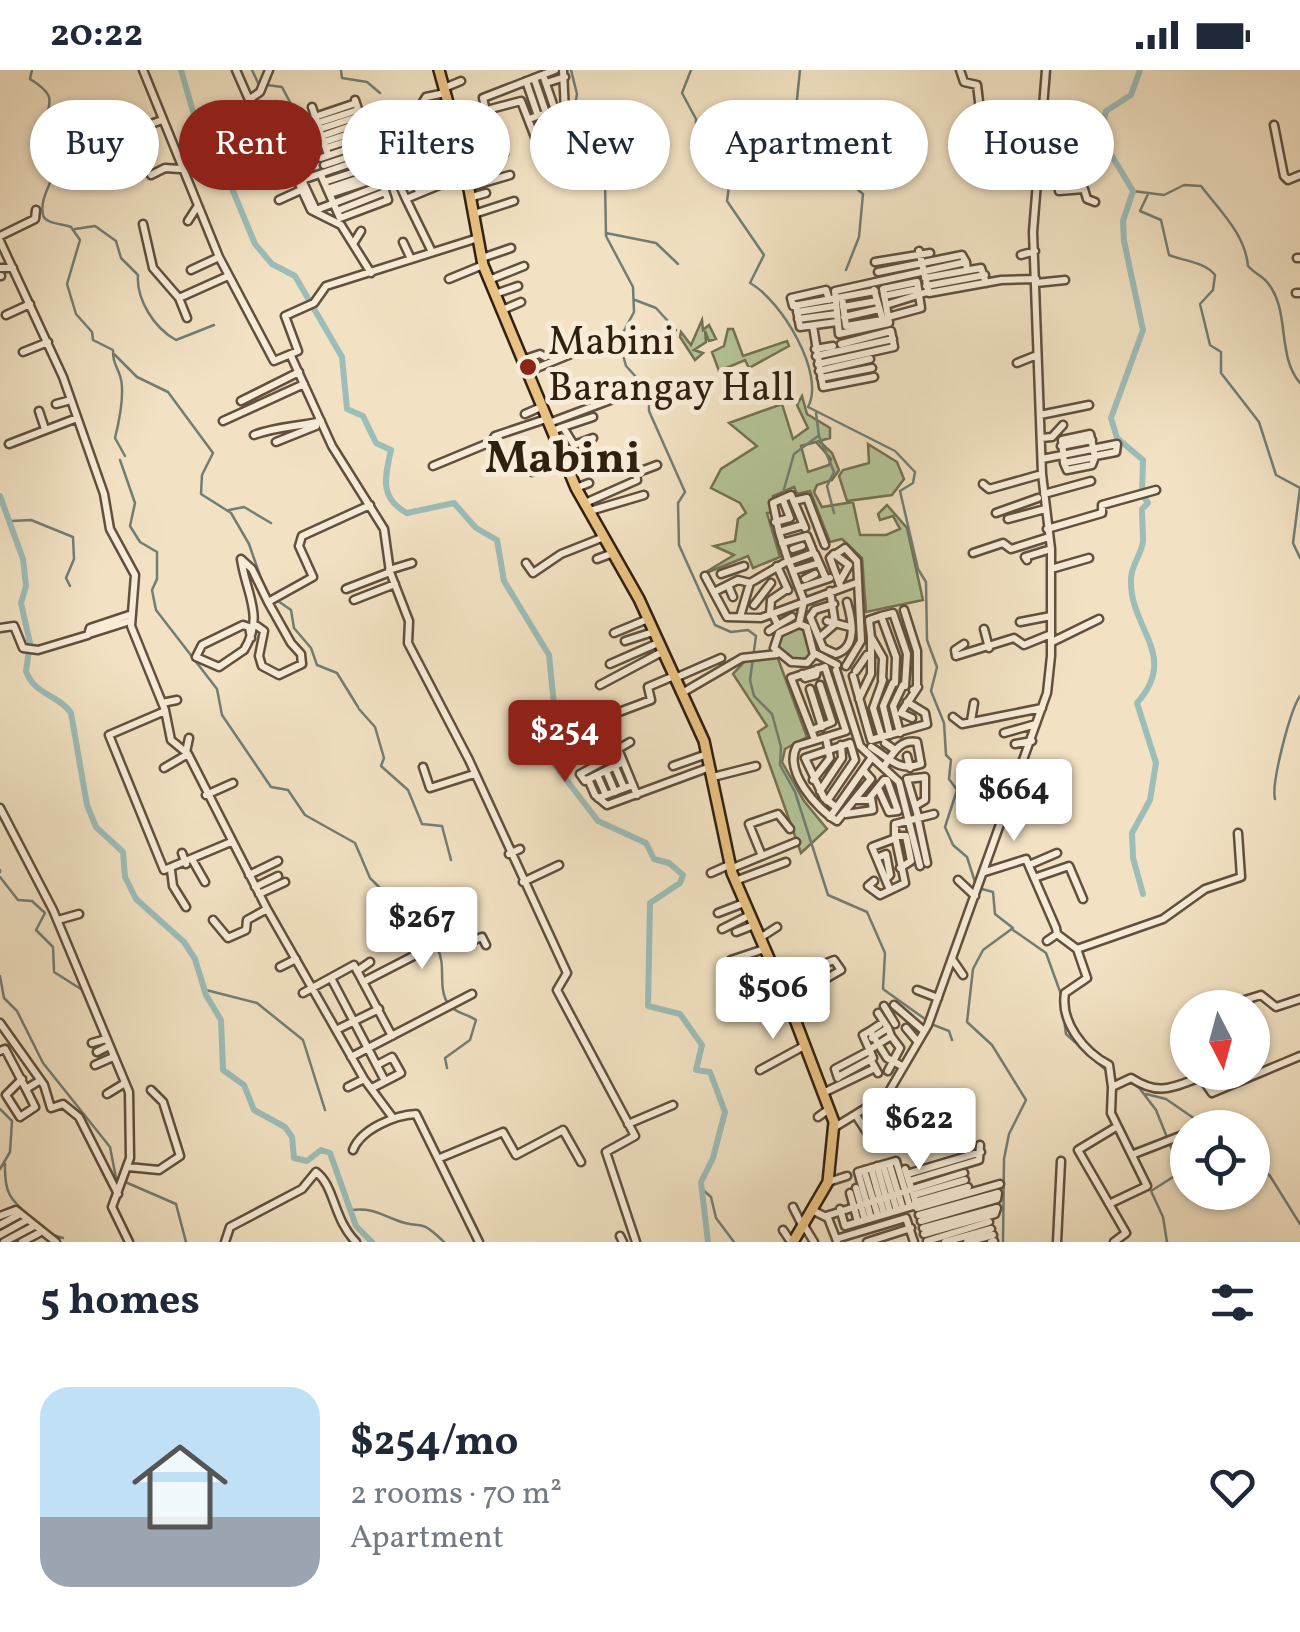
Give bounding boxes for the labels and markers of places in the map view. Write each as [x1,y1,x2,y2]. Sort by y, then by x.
place label: Mabini Barangay Hall [548,316,795,418]
marker: Mabini Barangay Hall [517,356,539,378]
pin: $254 [506,700,624,785]
pin: $664 [955,759,1073,844]
pin: $267 [363,887,481,972]
pin: $506 [714,957,832,1042]
pin: $622 [860,1088,978,1173]

